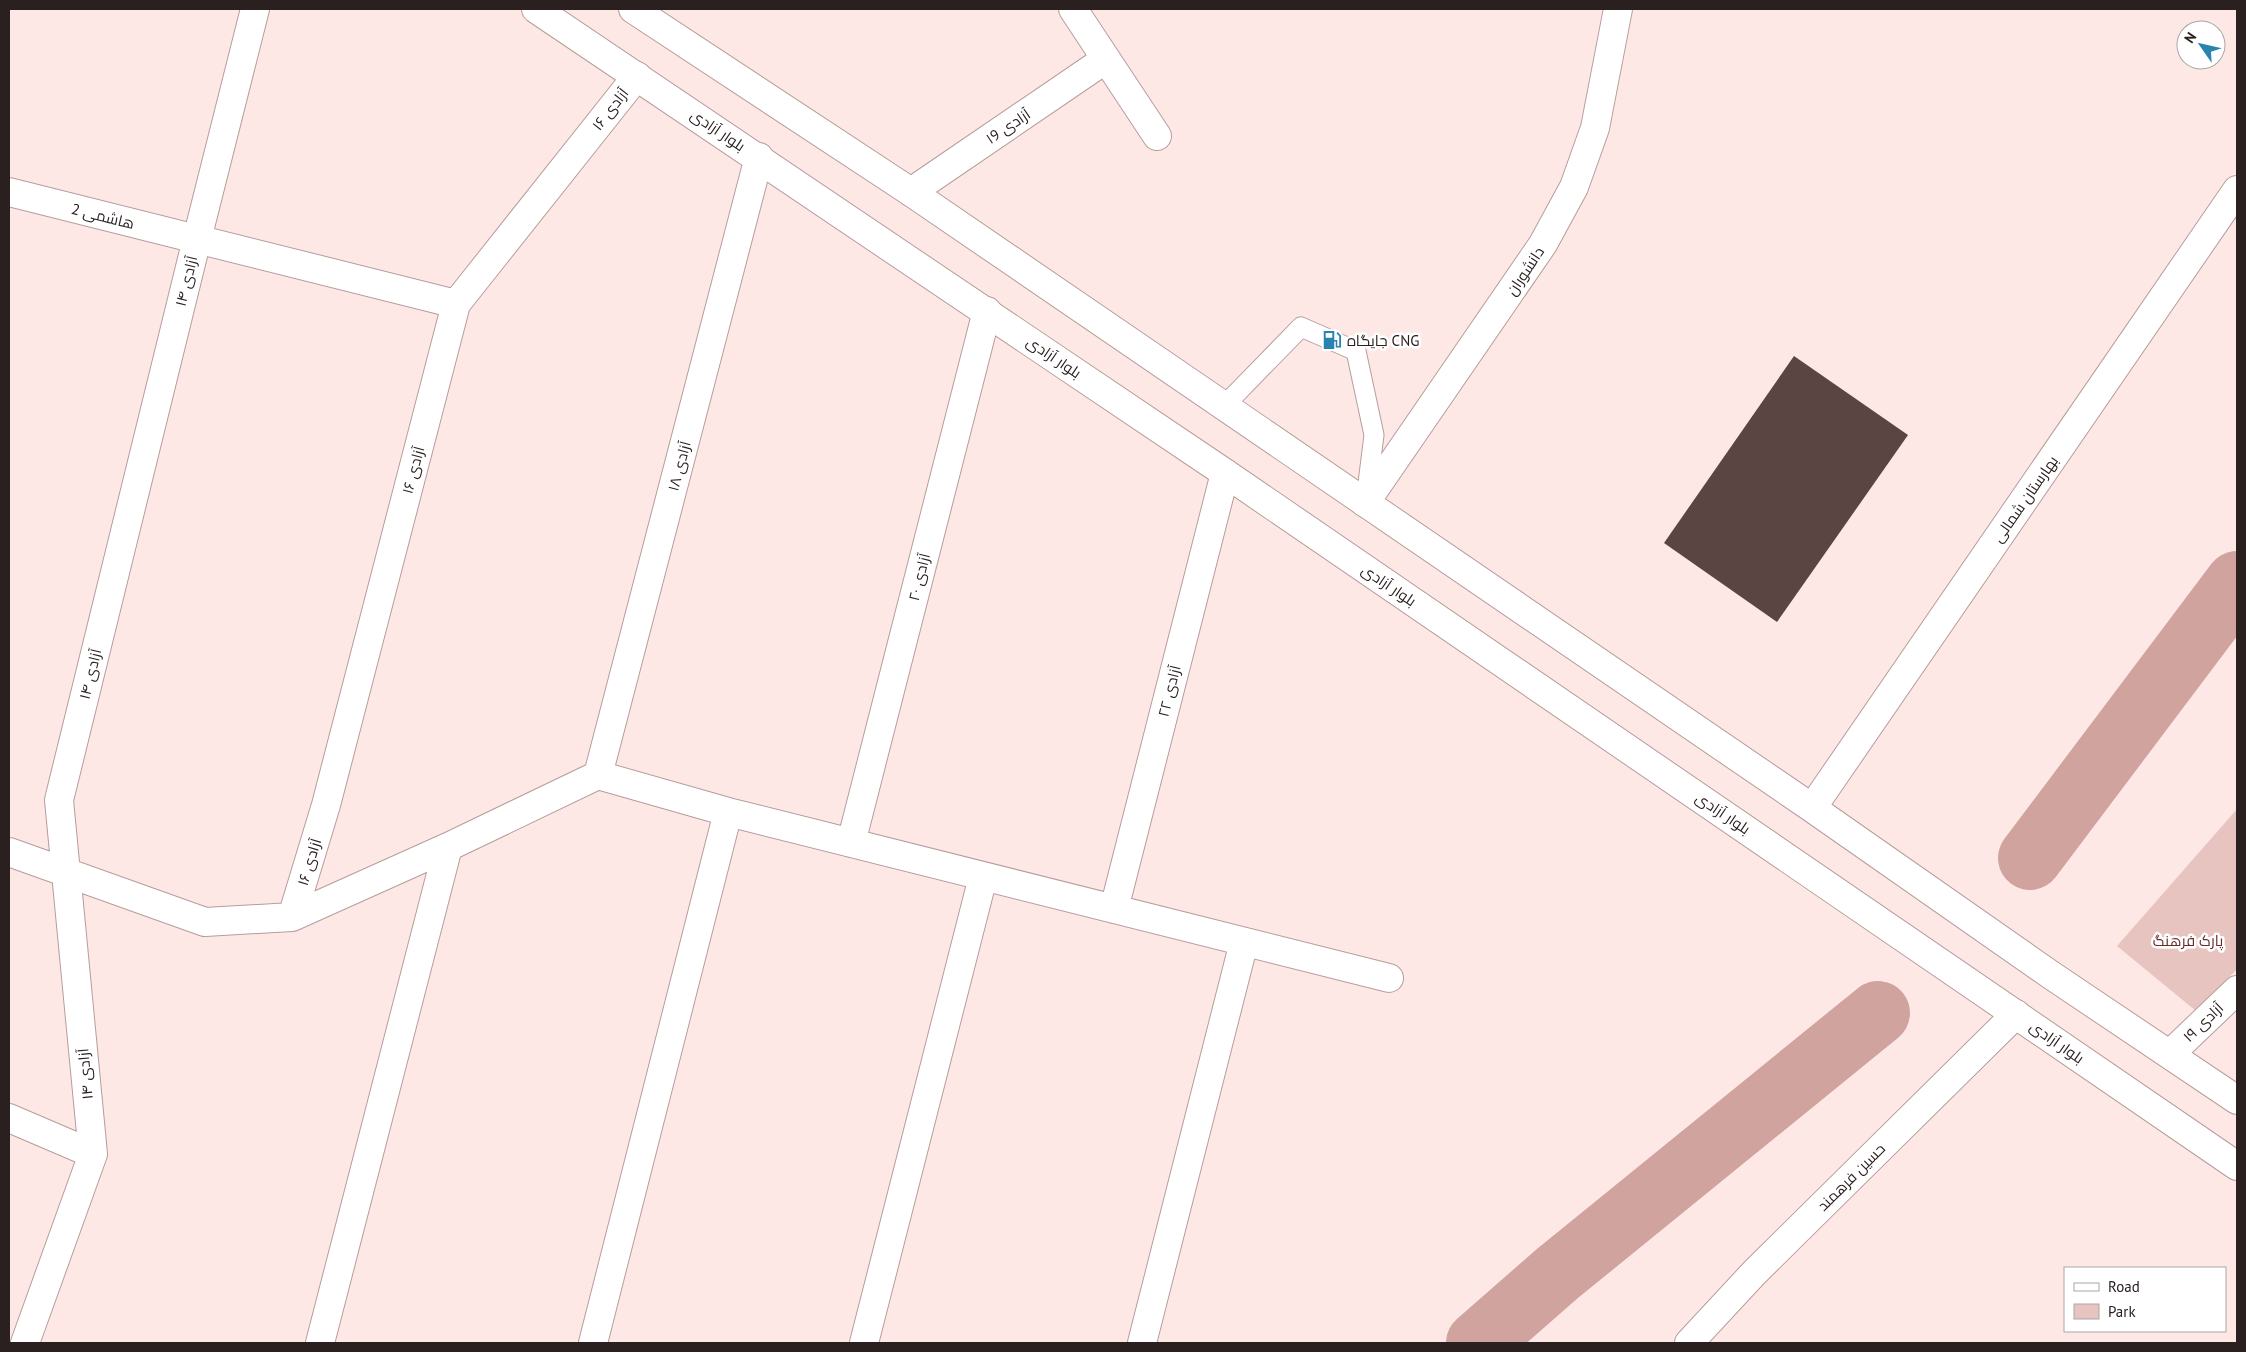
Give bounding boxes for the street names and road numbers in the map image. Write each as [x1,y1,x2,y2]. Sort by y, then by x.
street label: آزادی ۱۶ [588,84,633,135]
street label: آزادی ۱9 [982,104,1034,149]
street label: بلوار آزادی [686,105,749,156]
street label: هاشمی 2 [69,199,137,234]
street label: دانشوران [1502,243,1549,300]
street label: آزادی ۱۴ [171,254,202,308]
street label: بلوار آزادی [1022,332,1085,383]
street label: آزادی ۱۸ [663,439,696,493]
street label: آزادی ۱۶ [398,444,429,496]
street label: بهارستان شمالی [1988,452,2063,547]
street label: آزادی ۲۰ [904,551,935,603]
street label: بلوار آزادی [1357,560,1420,611]
street label: آزادی ۱۴ [75,647,106,701]
street label: آزادی ۲۲ [1153,663,1186,719]
street label: بلوار آزادی [1691,788,1754,839]
street label: آزادی ۱۶ [293,836,326,888]
street label: آزادی ۱۹ [2179,998,2228,1047]
street label: بلوار آزادی [2026,1016,2088,1068]
street label: آزادی ۱۴ [73,1048,98,1100]
street label: حسین فرهمند [1813,1139,1890,1216]

